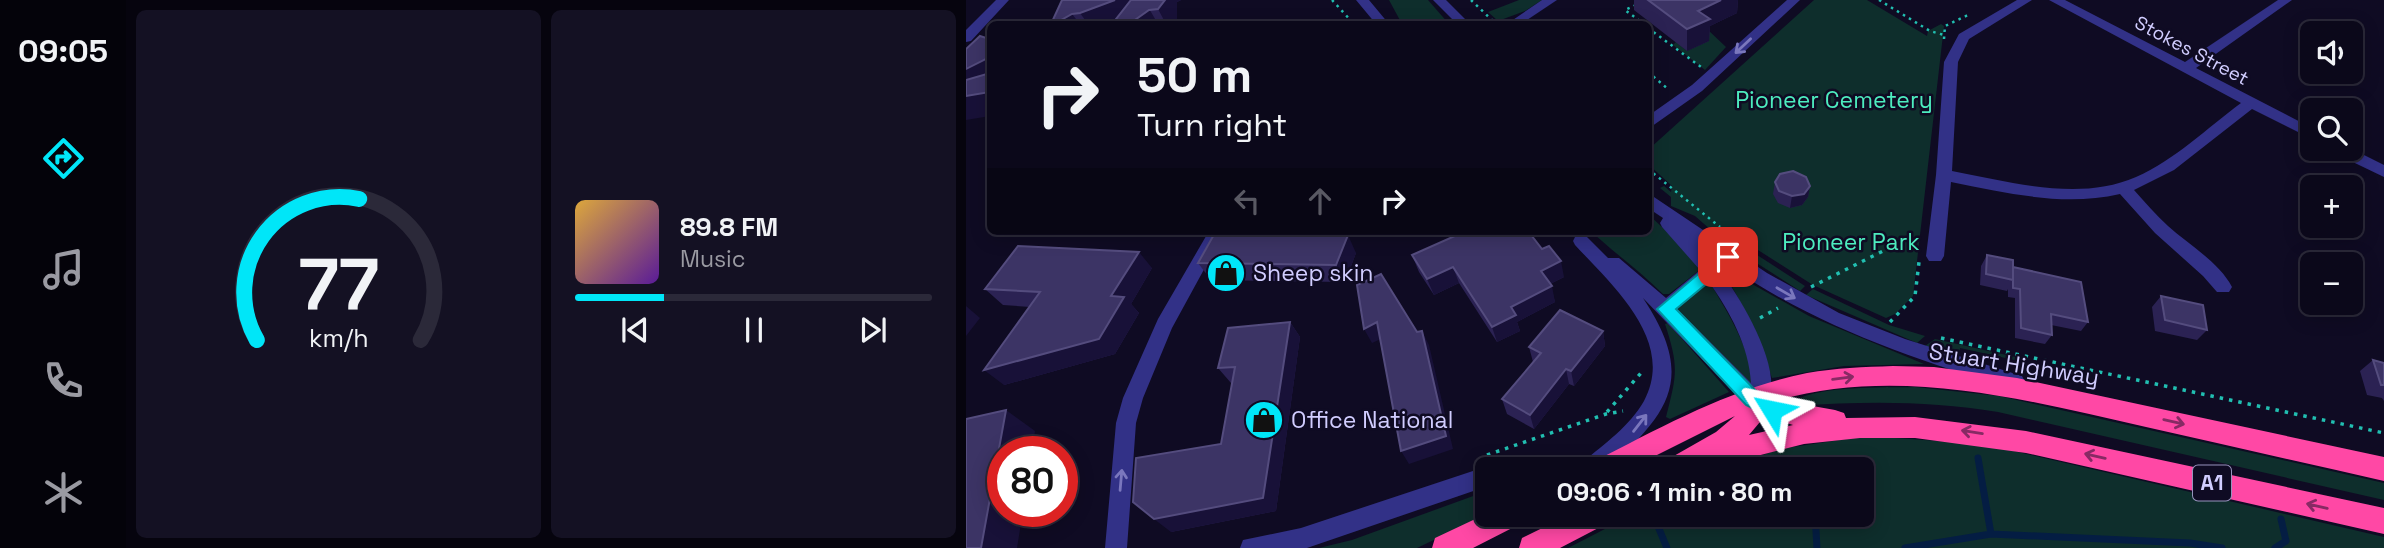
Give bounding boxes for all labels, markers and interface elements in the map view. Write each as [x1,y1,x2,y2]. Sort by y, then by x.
street label: Stokes Street [2130,10,2253,91]
map controls [2300,21,2363,315]
button: sound [2300,21,2363,84]
text: 09:05 [18,31,108,71]
one-way arrow [1735,37,1752,54]
text: 50 m [1137,44,1252,106]
icon: right [1022,49,1113,140]
park label: Pioneer Cemetery [1735,85,1933,115]
button: search [2300,98,2363,161]
text: Turn right [1137,105,1287,145]
icon: directions [39,134,88,183]
button: + [2300,175,2363,238]
icon: left [1228,182,1266,220]
icon: ahead [1301,182,1339,220]
icon: right [1374,182,1412,220]
text: 89.8 FM [680,210,778,244]
pin [1698,227,1758,287]
park label: Pioneer Park [1782,227,1920,257]
text: 77 [298,238,379,331]
icon: arrive [1709,238,1747,276]
text: Music [680,244,745,274]
icon: music [39,245,88,294]
shop icon: Sheep skin [1205,252,1247,294]
button: − [2300,252,2363,315]
place label: Sheep skin [1253,258,1373,288]
one-way arrow [1775,286,1795,300]
icon: previous [616,311,654,349]
icon: pause [735,311,773,349]
icon: next [854,311,892,349]
text: km/h [309,322,368,354]
street label: Stuart Highway [1927,336,2101,392]
icon: phone [39,356,88,405]
one-way arrow [1831,372,1854,385]
position arrow [1735,373,1809,447]
shop icon: Office National [1243,399,1285,441]
place label: Office National [1291,405,1453,435]
one-way arrow [1633,415,1648,433]
one-way arrow [2162,416,2185,430]
one-way arrow [1961,425,1984,438]
speed limit sign: 80 [987,436,1078,527]
one-way arrow [2084,449,2107,463]
road number: A1 [2193,466,2231,500]
icon: climate [39,468,88,517]
one-way arrow [1115,469,1128,492]
text: 09:06 · 1 min · 80 m [1556,475,1793,509]
one-way arrow [2306,499,2329,513]

